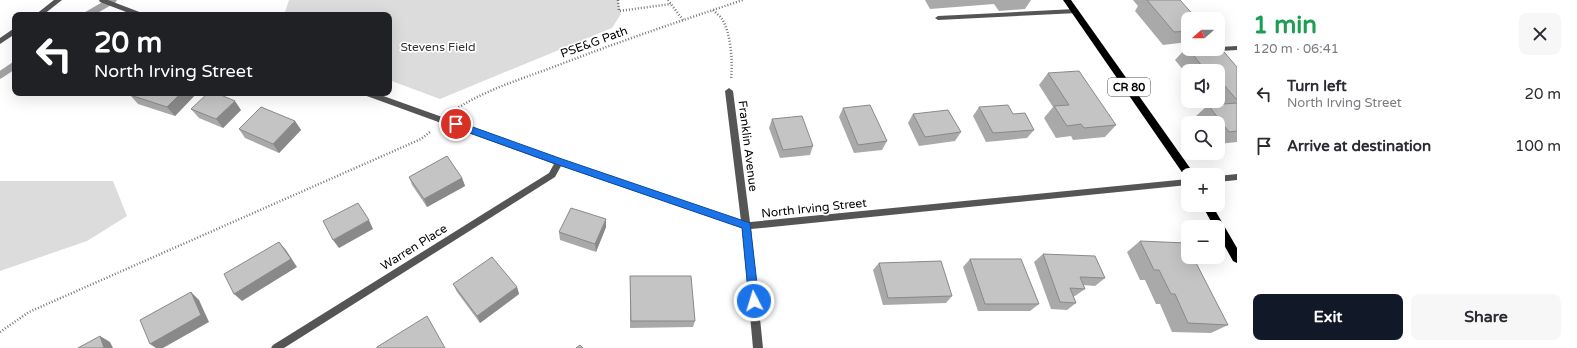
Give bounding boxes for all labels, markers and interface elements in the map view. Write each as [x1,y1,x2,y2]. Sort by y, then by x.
text: 1 min [1253,11,1317,40]
north arrow [1181,12,1225,56]
map controls [1181,12,1225,264]
button: close [1519,13,1561,55]
street label: PSE&G Path [559,23,629,61]
text: 20 m [94,26,162,60]
icon: left [28,28,80,80]
park label: Stevens Field [400,40,476,54]
text: 120 m · 06:41 [1253,41,1339,57]
text: North Irving Street [94,60,253,82]
button: sound [1181,64,1225,108]
text: Turn left [1287,77,1347,95]
road number: CR 80 [1108,78,1150,96]
icon: left [1253,83,1275,105]
text: 20 m [1524,85,1561,103]
text: North Irving Street [1287,95,1402,111]
street label: Franklin Avenue [735,100,761,192]
pin [439,107,473,141]
icon: arrive [445,113,467,135]
button: search [1181,116,1225,160]
icon: arrive [1253,135,1275,157]
text: Arrive at destination [1287,137,1431,155]
text: 100 m [1515,137,1561,155]
button: + [1181,168,1225,212]
street label: North Irving Street [761,195,868,220]
button: − [1181,220,1225,264]
street label: Warren Place [378,221,450,273]
position arrow [733,280,775,322]
button: Exit [1253,294,1403,340]
button: Share [1411,294,1561,340]

